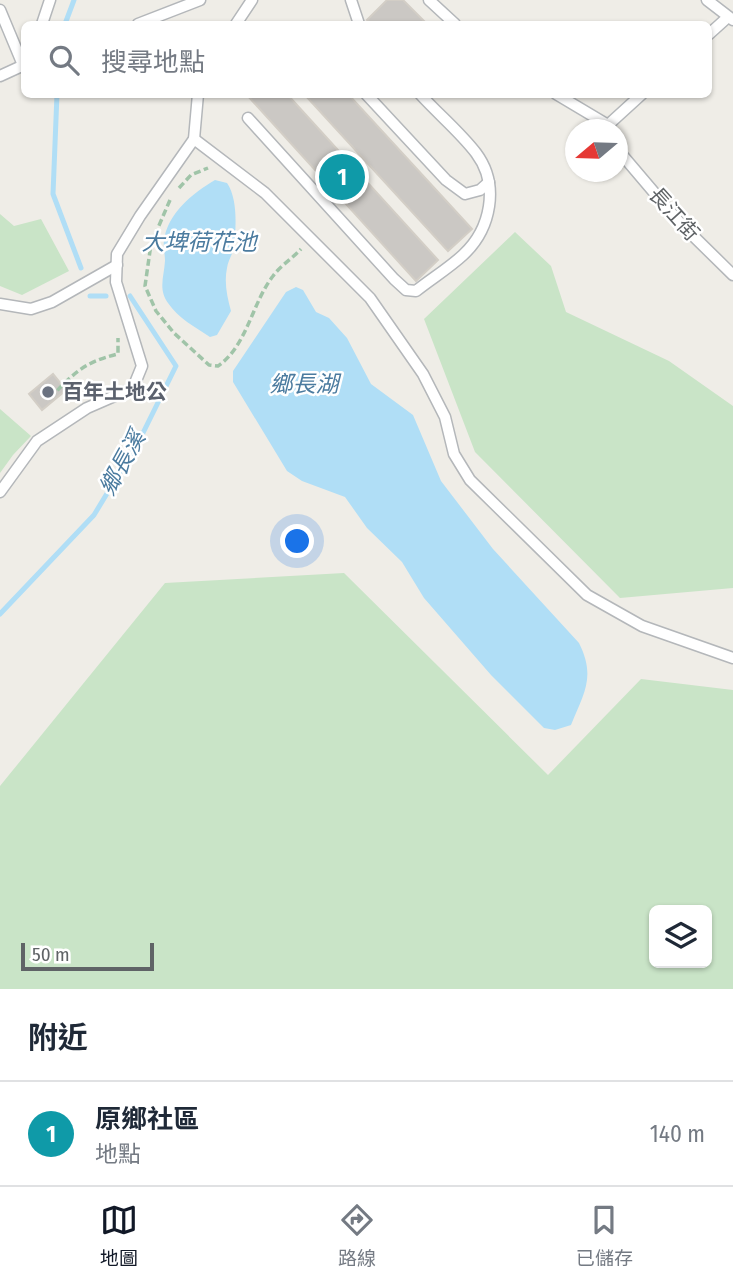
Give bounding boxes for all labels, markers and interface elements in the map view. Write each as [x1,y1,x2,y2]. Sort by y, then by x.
search box [21,21,712,98]
icon: search [45,41,83,79]
text: 搜尋地點 [101,47,205,78]
north arrow [565,119,628,182]
pin: 1 [319,151,365,203]
street label: 長江街 [643,182,705,246]
water label: 大埤荷花池 [142,228,259,256]
water label: 鄉長湖 [270,370,342,398]
place label: 百年土地公 [62,379,167,405]
marker: 百年土地公 [40,384,56,400]
water label: 鄉長溪 [93,423,152,500]
your location [280,524,314,558]
map controls [649,905,712,968]
button: layers [649,905,712,968]
scale bar [21,940,154,972]
text: 50 m [32,943,70,966]
text: 附近 [28,1020,88,1056]
text: 原鄉社區 [95,1104,199,1135]
text: 1 [46,1120,56,1148]
text: 140 m [650,1120,705,1148]
text: 地點 [95,1140,141,1168]
tab: 地圖 [100,1201,138,1270]
tab: 路線 [338,1201,376,1270]
tab: 已儲存 [576,1201,633,1270]

